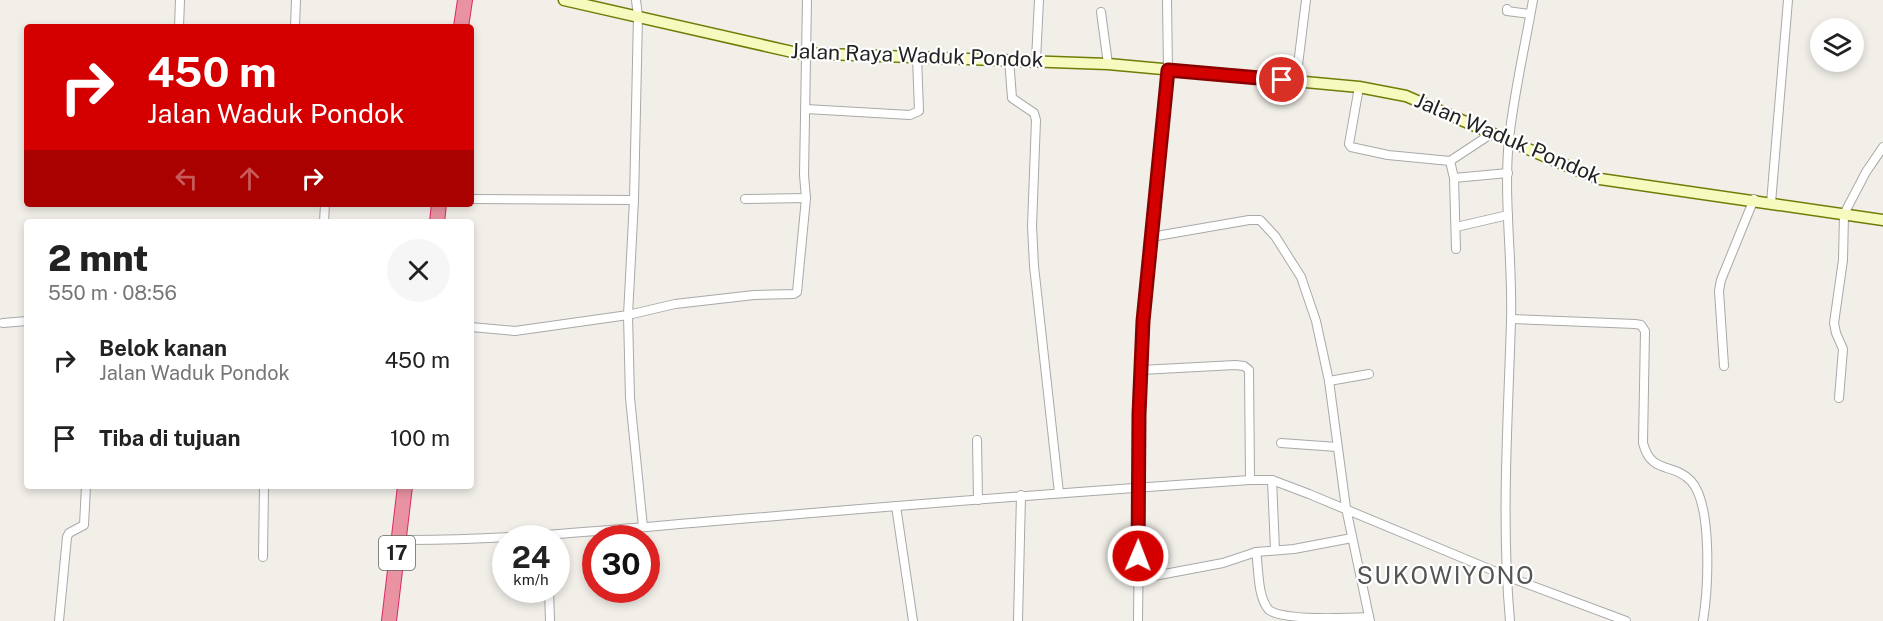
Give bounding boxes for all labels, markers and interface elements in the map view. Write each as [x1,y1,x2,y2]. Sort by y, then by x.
map controls [1810,18,1864,72]
button: layers [1810,18,1864,72]
street label: Jalan Raya Waduk Pondok [790,38,1044,72]
text: 450 m [147,47,277,96]
icon: right [48,48,126,126]
pin [1256,54,1307,105]
icon: arrive [1265,63,1298,96]
street label: Jalan Waduk Pondok [1411,87,1605,189]
text: Jalan Waduk Pondok [147,97,404,129]
icon: left [170,162,203,195]
icon: ahead [233,162,266,195]
icon: right [296,162,329,195]
text: 2 mnt [48,237,149,279]
button: close [387,239,450,302]
text: 550 m · 08:56 [48,281,177,305]
text: Belok kanan [99,335,227,361]
icon: right [48,344,81,377]
text: 450 m [384,347,450,373]
text: Jalan Waduk Pondok [99,361,290,385]
icon: arrive [48,422,81,455]
text: Tiba di tujuan [99,425,240,451]
text: 100 m [390,425,450,451]
position arrow [1106,524,1170,588]
speed limit sign: 30 [582,525,660,603]
road number: 17 [379,536,415,570]
text: 24 [512,539,550,575]
district label: SUKOWIYONO [1357,561,1535,589]
text: km/h [513,571,549,588]

